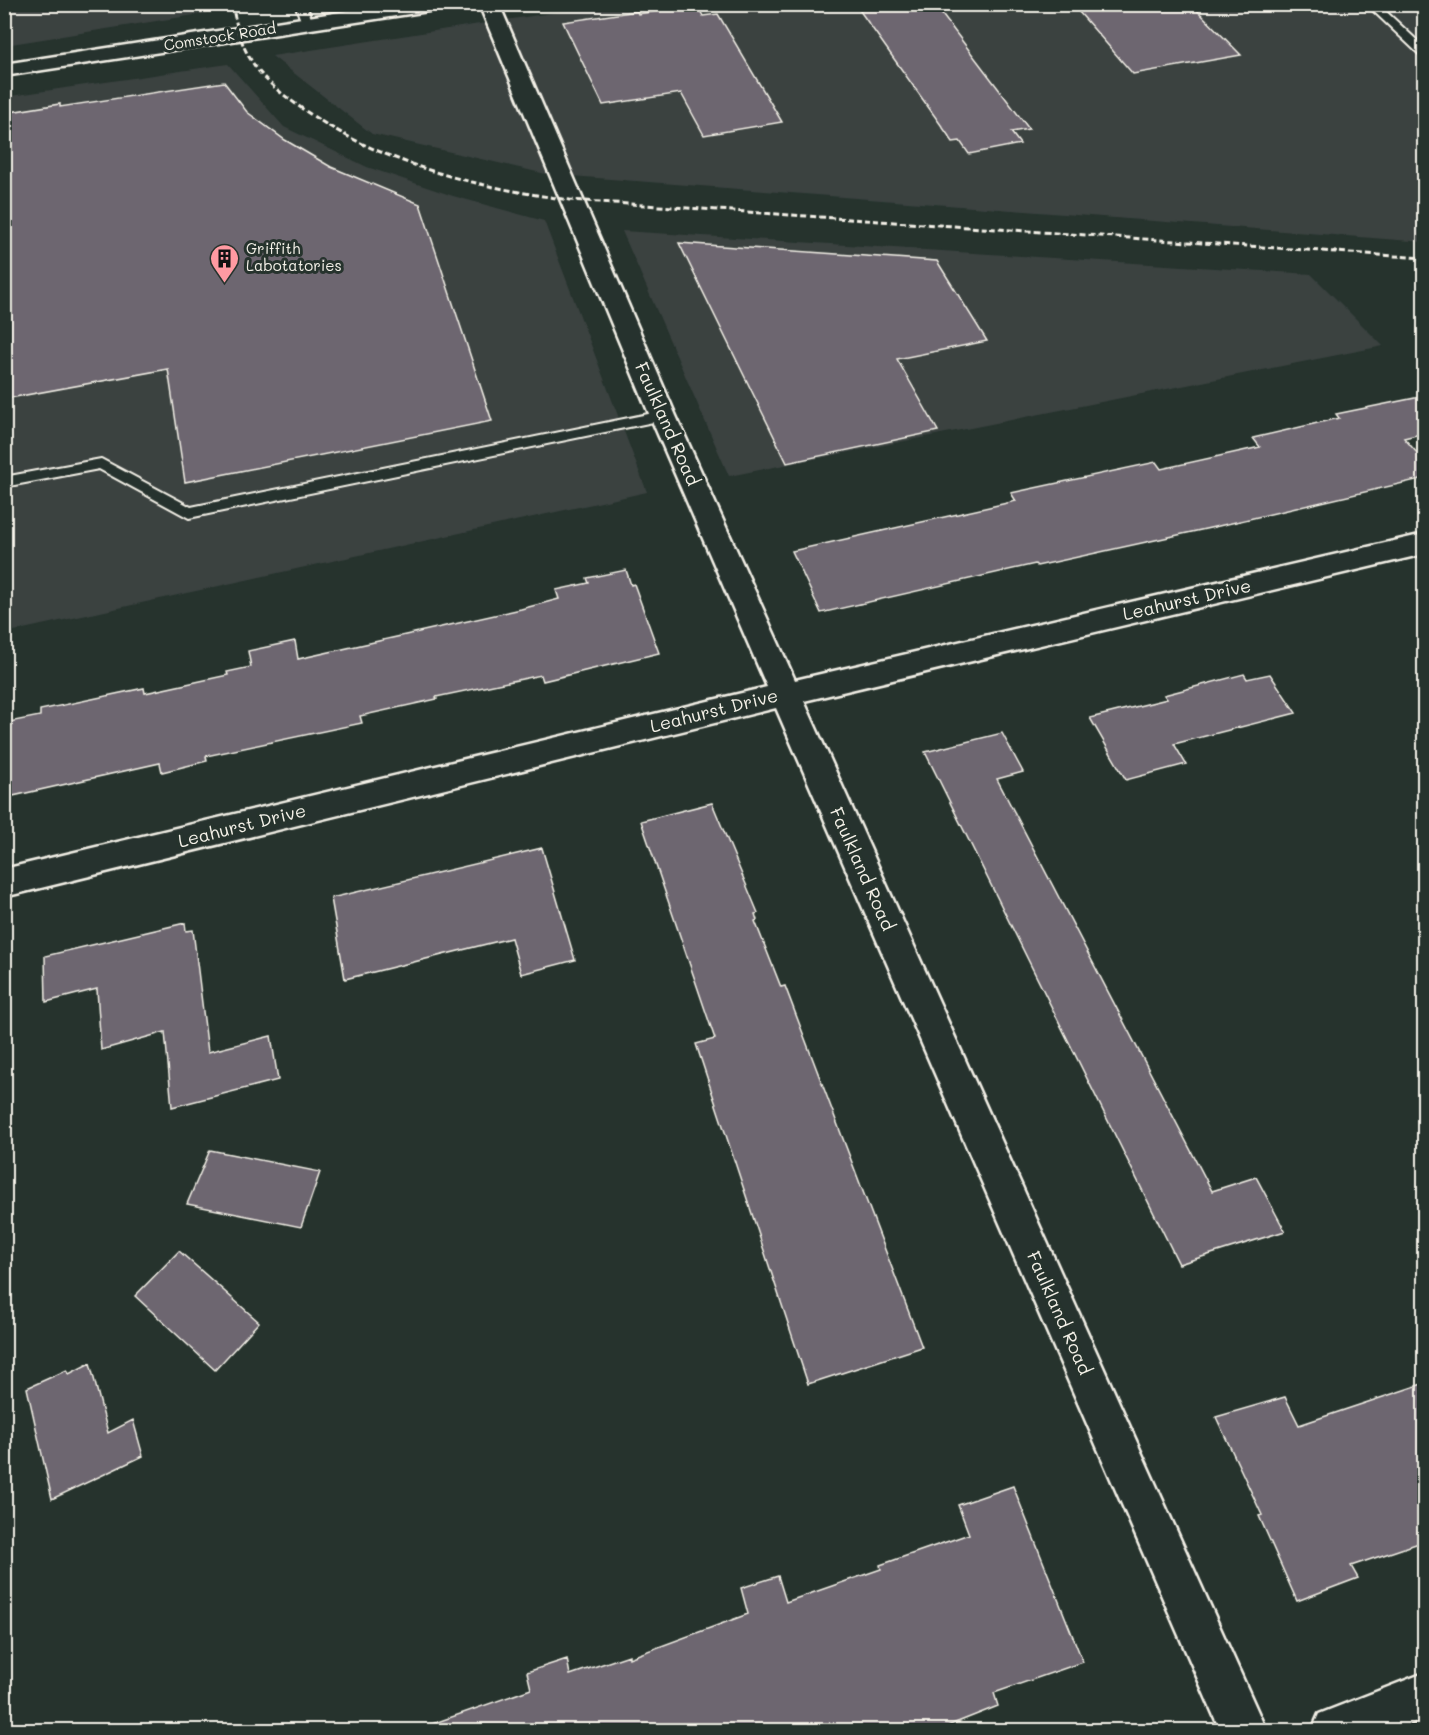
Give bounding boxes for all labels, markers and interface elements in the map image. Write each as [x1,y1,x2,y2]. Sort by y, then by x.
street label: Comstock Road [162,17,277,55]
place label: Griffith Labotatories [246,238,342,275]
building icon: Griffith Labotatories [209,242,241,284]
street label: Faulkland Road [630,358,706,489]
street label: Leahurst Drive [1120,573,1253,625]
street label: Leahurst Drive [647,683,780,738]
street label: Leahurst Drive [175,798,308,853]
street label: Faulkland Road [825,803,901,934]
street label: Faulkland Road [1022,1247,1098,1378]

